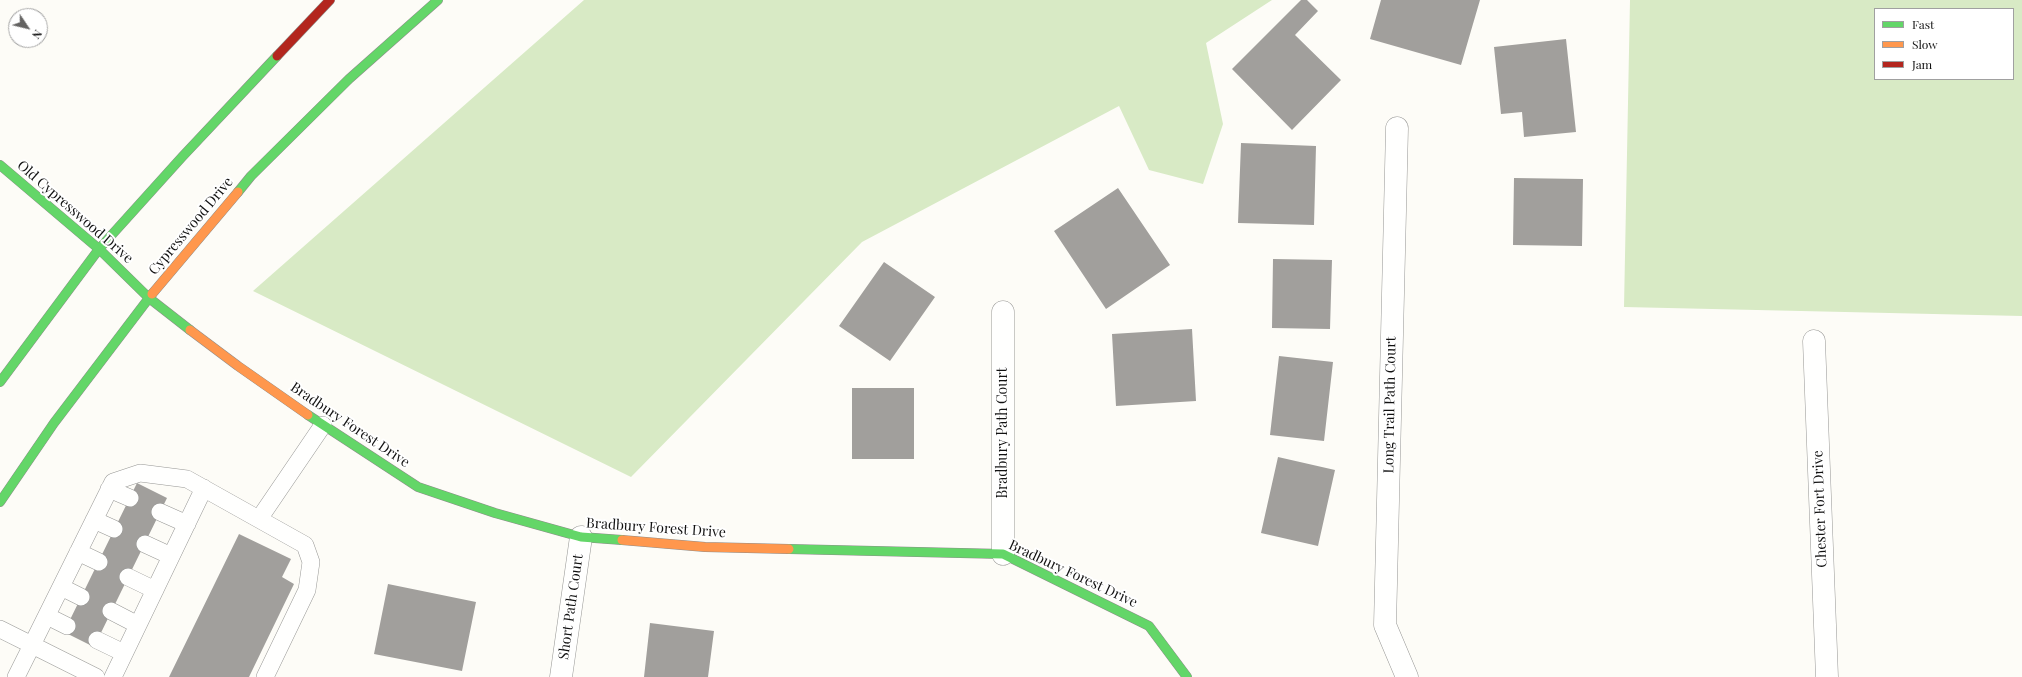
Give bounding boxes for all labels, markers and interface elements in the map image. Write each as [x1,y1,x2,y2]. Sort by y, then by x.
north arrow [8,8,48,48]
legend [1874,8,2014,80]
text: Fast [1912,16,1934,32]
text: N [29,27,46,42]
text: Slow [1912,36,1938,52]
text: Jam [1912,56,1932,72]
street label: Old Cypresswood Drive [14,157,136,267]
street label: Cypresswood Drive [145,174,237,278]
street label: Long Trail Path Court [1380,336,1400,474]
street label: Bradbury Path Court [995,367,1011,499]
street label: Bradbury Forest Drive [287,379,413,471]
street label: Chester Fort Drive [1810,450,1830,568]
street label: Bradbury Forest Drive [586,515,726,541]
street label: Bradbury Forest Drive [1006,537,1140,611]
street label: Short Path Court [555,553,587,661]

